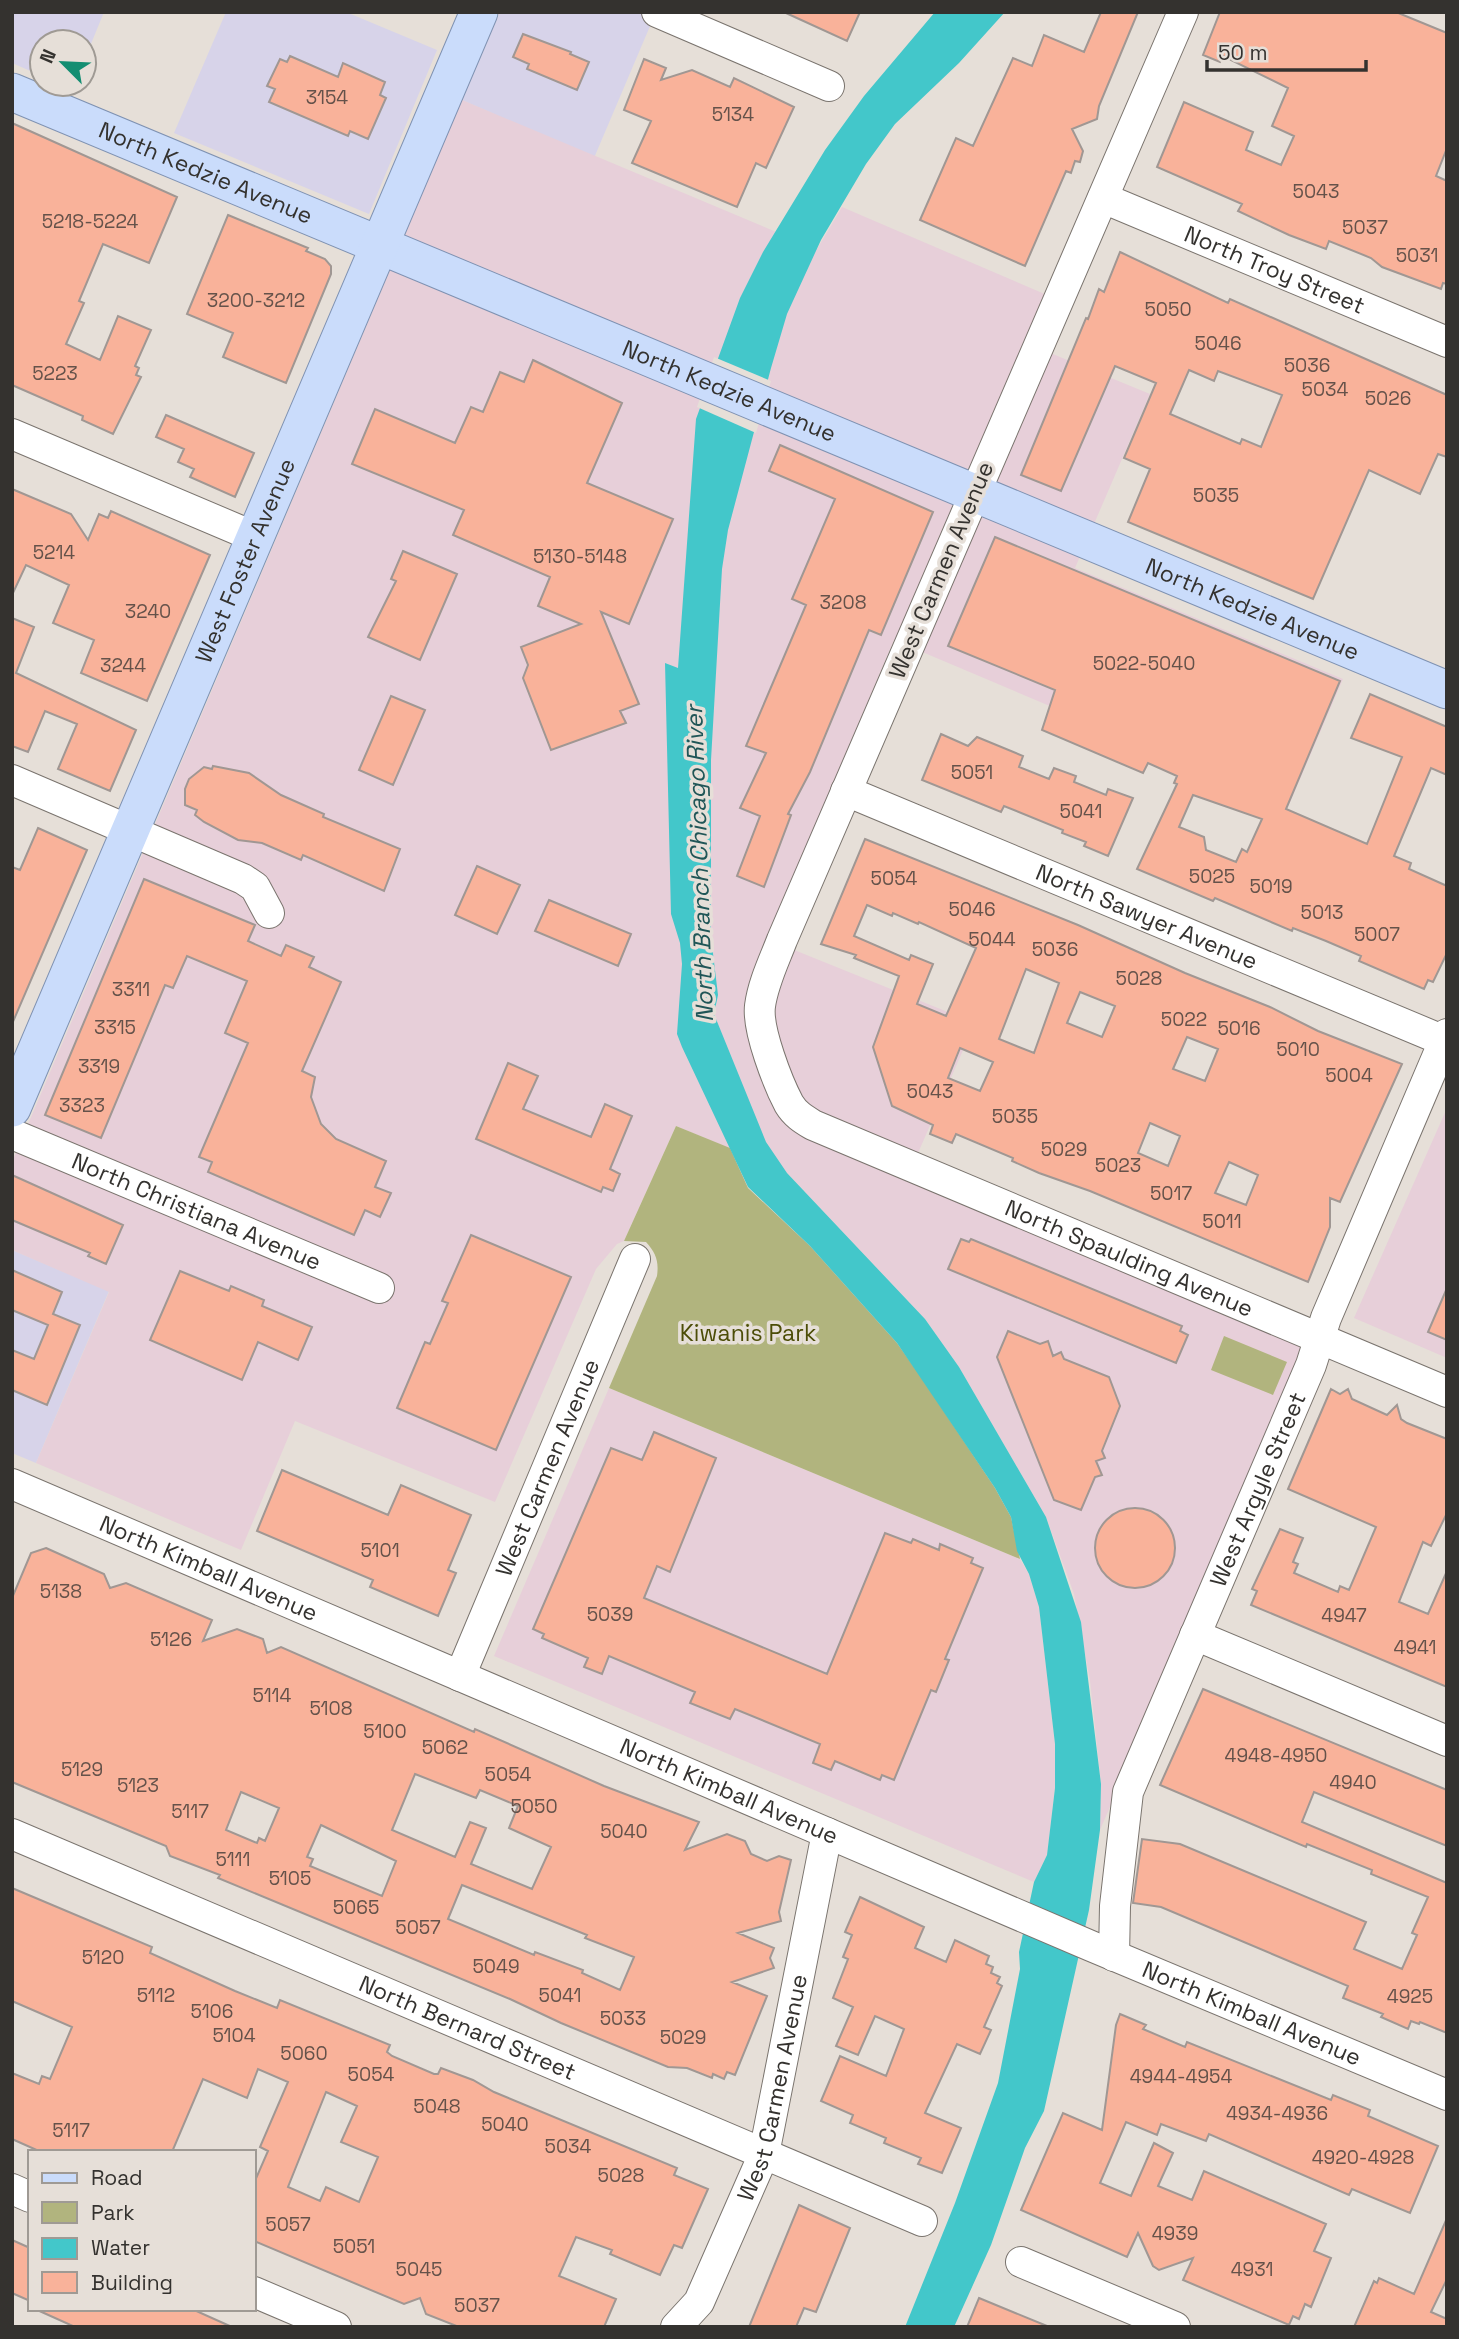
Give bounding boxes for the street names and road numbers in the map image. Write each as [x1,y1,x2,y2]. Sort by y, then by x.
street label: North Kedzie Avenue [94,115,317,231]
street label: North Troy Street [1180,219,1369,321]
street label: North Kedzie Avenue [618,333,841,449]
street label: West Foster Avenue [188,454,302,667]
street label: West Carmen Avenue [882,457,1000,683]
street label: North Kedzie Avenue [1141,551,1364,667]
street label: North Sawyer Avenue [1031,857,1262,976]
street label: North Christiana Avenue [67,1146,326,1277]
street label: North Spaulding Avenue [1000,1193,1258,1324]
street label: West Carmen Avenue [489,1354,606,1581]
street label: West Argyle Street [1203,1388,1313,1591]
street label: North Kimball Avenue [95,1508,322,1628]
street label: North Kimball Avenue [615,1731,843,1851]
street label: North Kimball Avenue [1138,1954,1366,2072]
street label: North Bernard Street [354,1968,581,2087]
street label: West Carmen Avenue [730,1972,814,2206]

